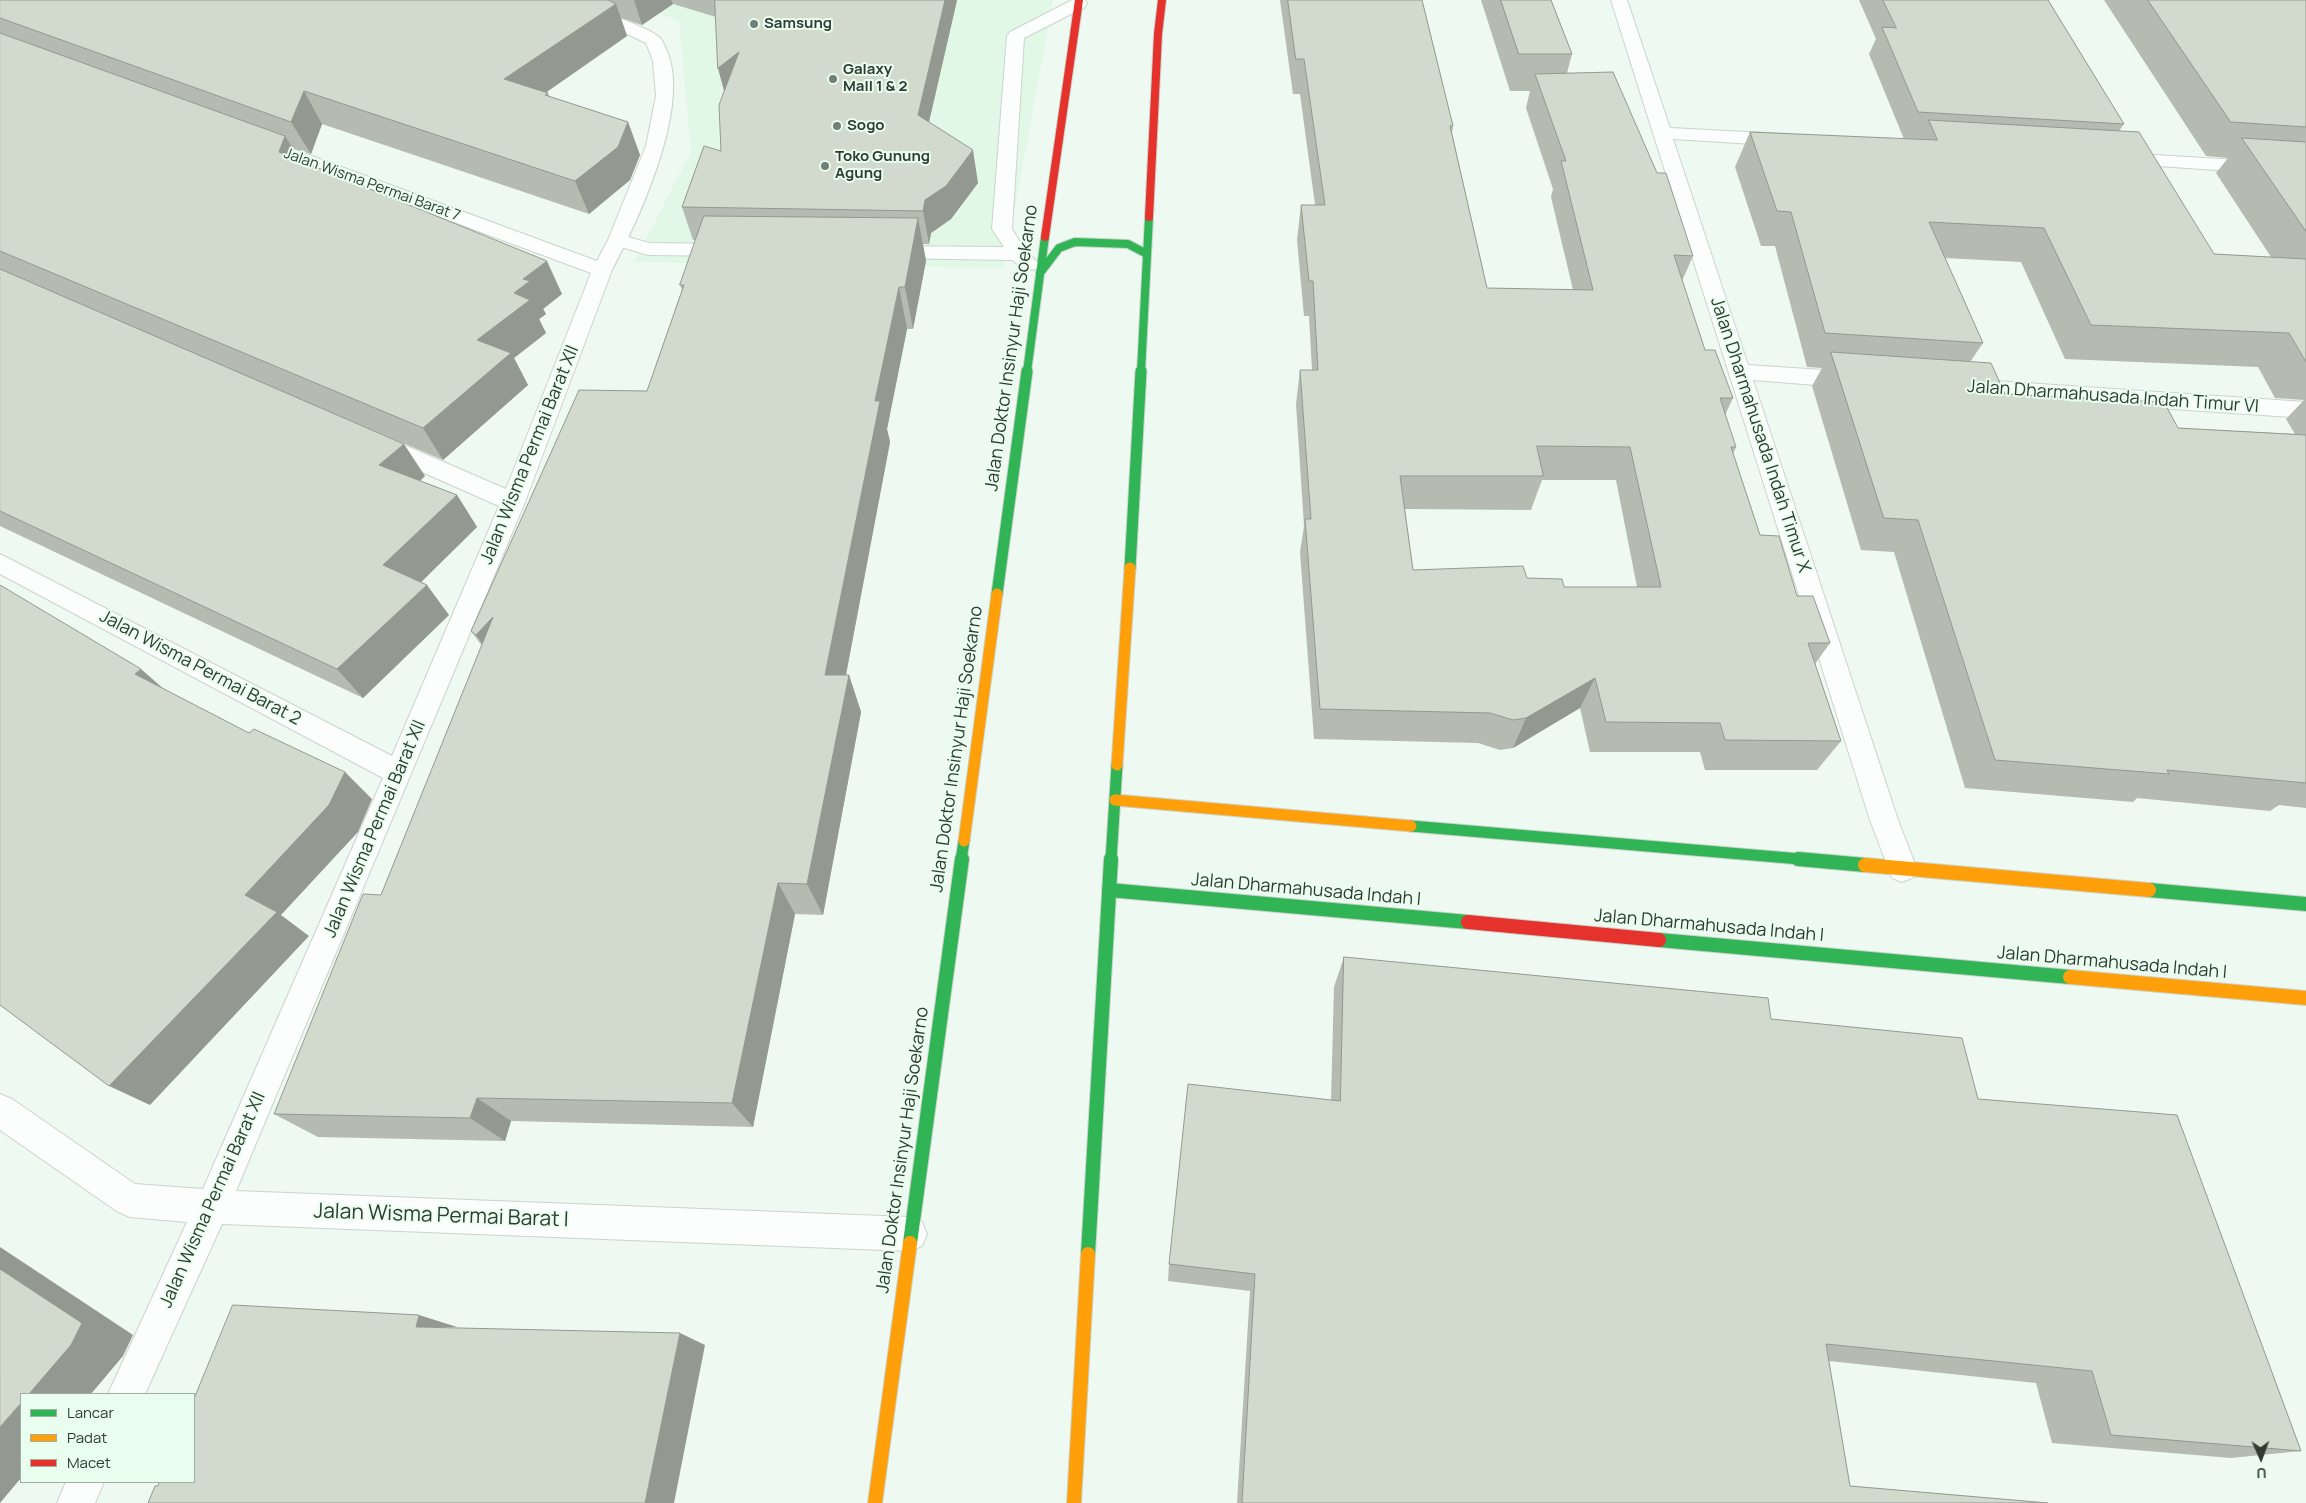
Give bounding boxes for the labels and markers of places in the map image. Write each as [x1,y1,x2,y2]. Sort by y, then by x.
place label: Samsung [764,15,832,33]
marker: Samsung [748,18,760,30]
place label: Galaxy Mall 1 & 2 [843,61,907,96]
marker: Galaxy Mall 1 & 2 [827,73,839,85]
place label: Sogo [847,117,885,135]
marker: Sogo [831,120,843,132]
place label: Toko Gunung Agung [835,148,930,183]
marker: Toko Gunung Agung [819,160,831,172]

